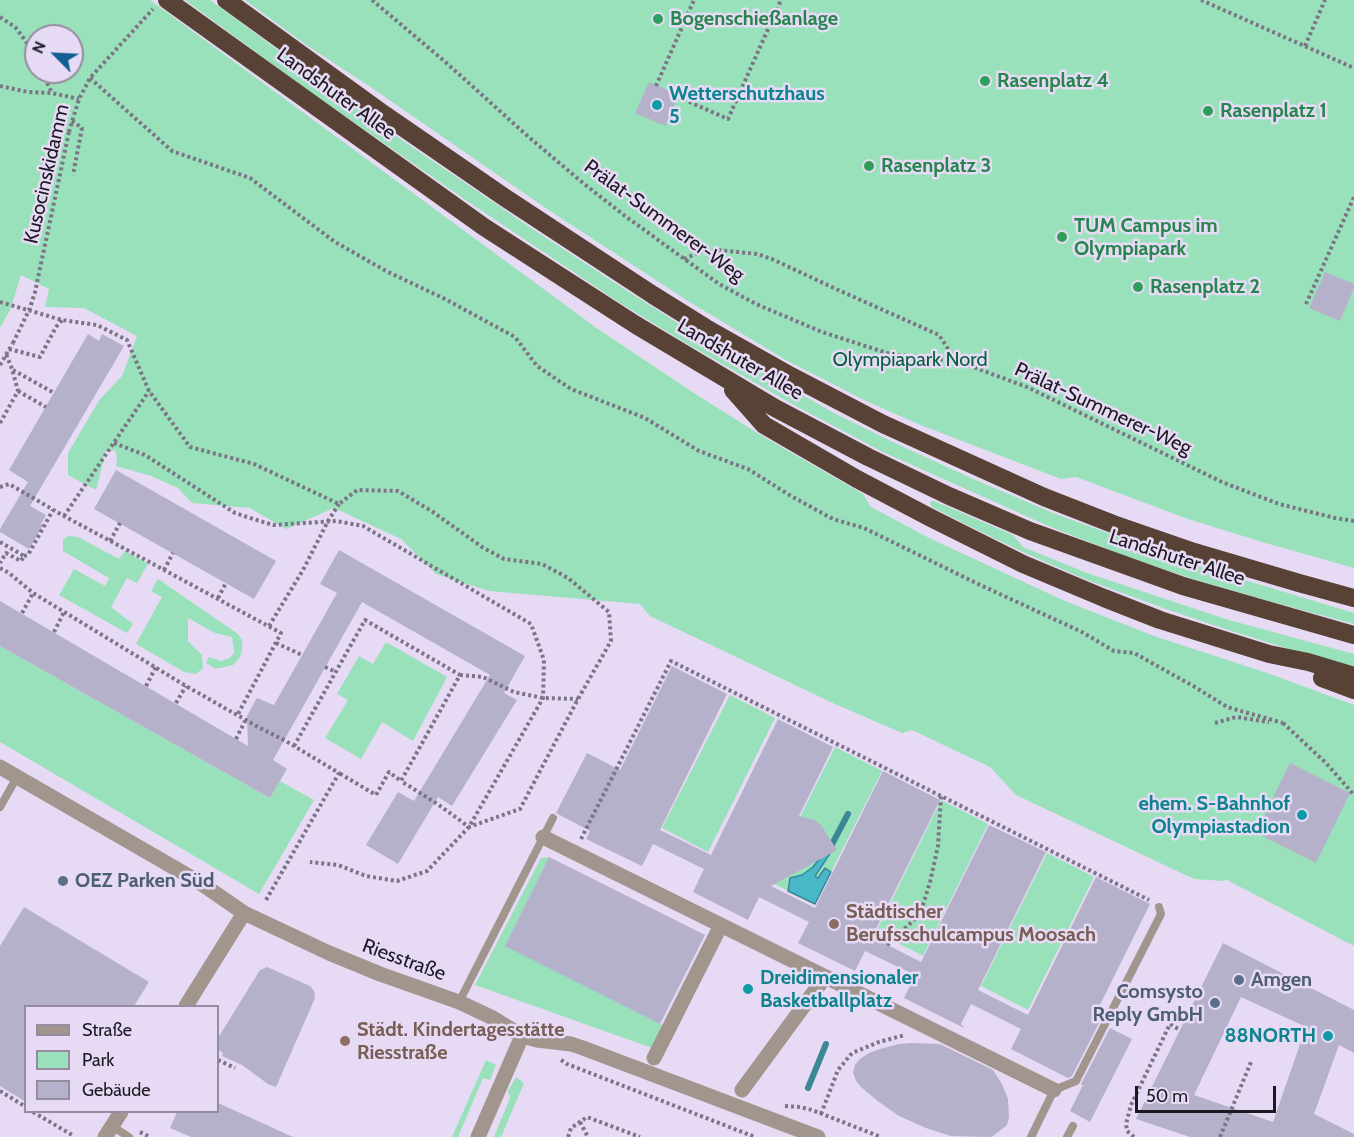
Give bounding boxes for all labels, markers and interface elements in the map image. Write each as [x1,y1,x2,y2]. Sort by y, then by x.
place label: Bogenschießanlage [670,7,838,31]
marker: Bogenschießanlage [651,12,665,26]
north arrow [24,24,84,84]
text: N [28,38,50,56]
street label: Landshuter Allee [272,43,400,145]
place label: Rasenplatz 4 [997,69,1109,93]
marker: Rasenplatz 4 [978,74,992,88]
place label: Wetterschutzhaus 5 [669,82,825,129]
marker: Wetterschutzhaus 5 [650,98,664,112]
place label: Rasenplatz 1 [1220,99,1327,123]
street label: Kusocinskidamm [19,102,75,246]
marker: Rasenplatz 1 [1201,104,1215,118]
place label: Rasenplatz 3 [881,154,991,178]
street label: Prälat-Summerer-Weg [579,155,749,287]
marker: Rasenplatz 3 [862,159,876,173]
place label: TUM Campus im Olympiapark [1074,214,1218,261]
marker: TUM Campus im Olympiapark [1055,230,1069,244]
place label: Rasenplatz 2 [1150,275,1260,299]
marker: Rasenplatz 2 [1131,280,1145,294]
street label: Landshuter Allee [673,314,807,406]
park label: Olympiapark Nord [833,348,987,372]
street label: Prälat-Summerer-Weg [1011,357,1195,461]
street label: Landshuter Allee [1106,525,1248,591]
place label: ehem. S-Bahnhof Olympiastadion [1138,792,1290,839]
marker: ehem. S-Bahnhof Olympiastadion [1295,808,1309,822]
place label: OEZ Parken Süd [75,869,214,893]
marker: OEZ Parken Süd [56,874,70,888]
place label: Städtischer Berufsschulcampus Moosach [846,900,1096,947]
marker: Städtischer Berufsschulcampus Moosach [827,917,841,931]
street label: Riesstraße [359,934,449,986]
place label: Dreidimensionaler Basketballplatz [760,966,918,1013]
place label: Amgen [1251,968,1312,992]
marker: Amgen [1232,973,1246,987]
place label: Comsysto Reply GmbH [1093,980,1203,1027]
marker: Dreidimensionaler Basketballplatz [741,982,755,996]
marker: Comsysto Reply GmbH [1208,996,1222,1010]
legend [24,1005,219,1113]
place label: Städt. Kindertagesstätte Riesstraße [357,1018,564,1065]
text: Straße [82,1019,132,1041]
place label: 88NORTH [1224,1024,1316,1048]
marker: 88NORTH [1321,1029,1335,1043]
marker: Städt. Kindertagesstätte Riesstraße [338,1034,352,1048]
text: Park [82,1049,114,1071]
scale bar [1138,1074,1279,1112]
text: Gebäude [82,1079,151,1101]
text: 50 m [1146,1085,1188,1107]

